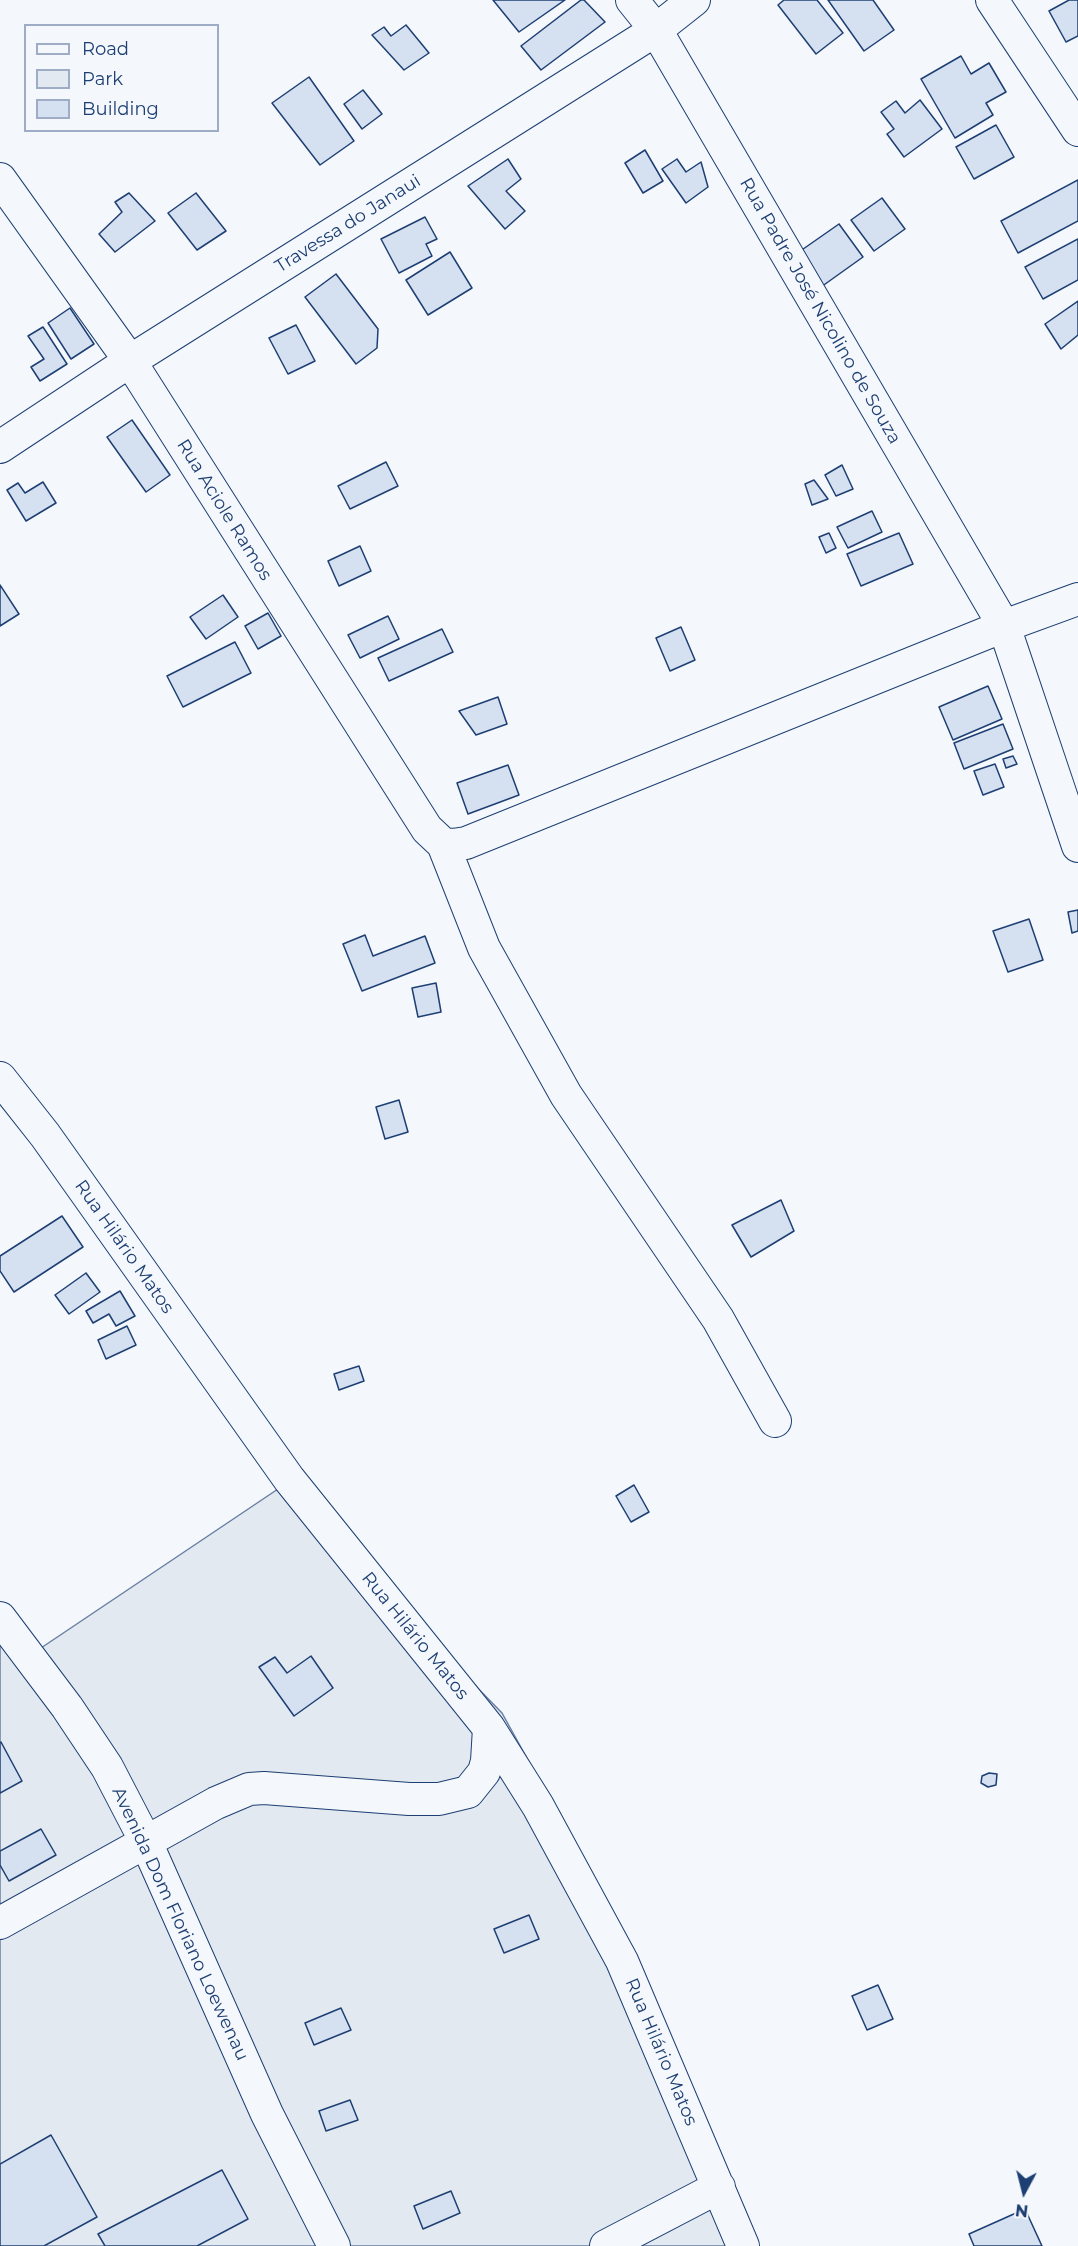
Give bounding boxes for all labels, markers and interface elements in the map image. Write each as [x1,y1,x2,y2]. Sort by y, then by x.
legend [24,24,219,132]
text: Road [82,38,129,60]
text: Park [82,68,123,90]
text: Building [82,98,159,120]
street label: Travessa do Janaui [271,170,425,278]
street label: Rua Padre José Nicolino de Souza [735,174,905,448]
street label: Rua Aciole Ramos [172,435,276,585]
street label: Rua Hilário Matos [70,1176,178,1318]
street label: Rua Hilário Matos [357,1568,473,1704]
street label: Avenida Dom Floriano Loewenau [107,1784,253,2064]
street label: Rua Hilário Matos [620,1975,702,2129]
north arrow [994,2162,1054,2222]
text: N [1014,2200,1029,2221]

